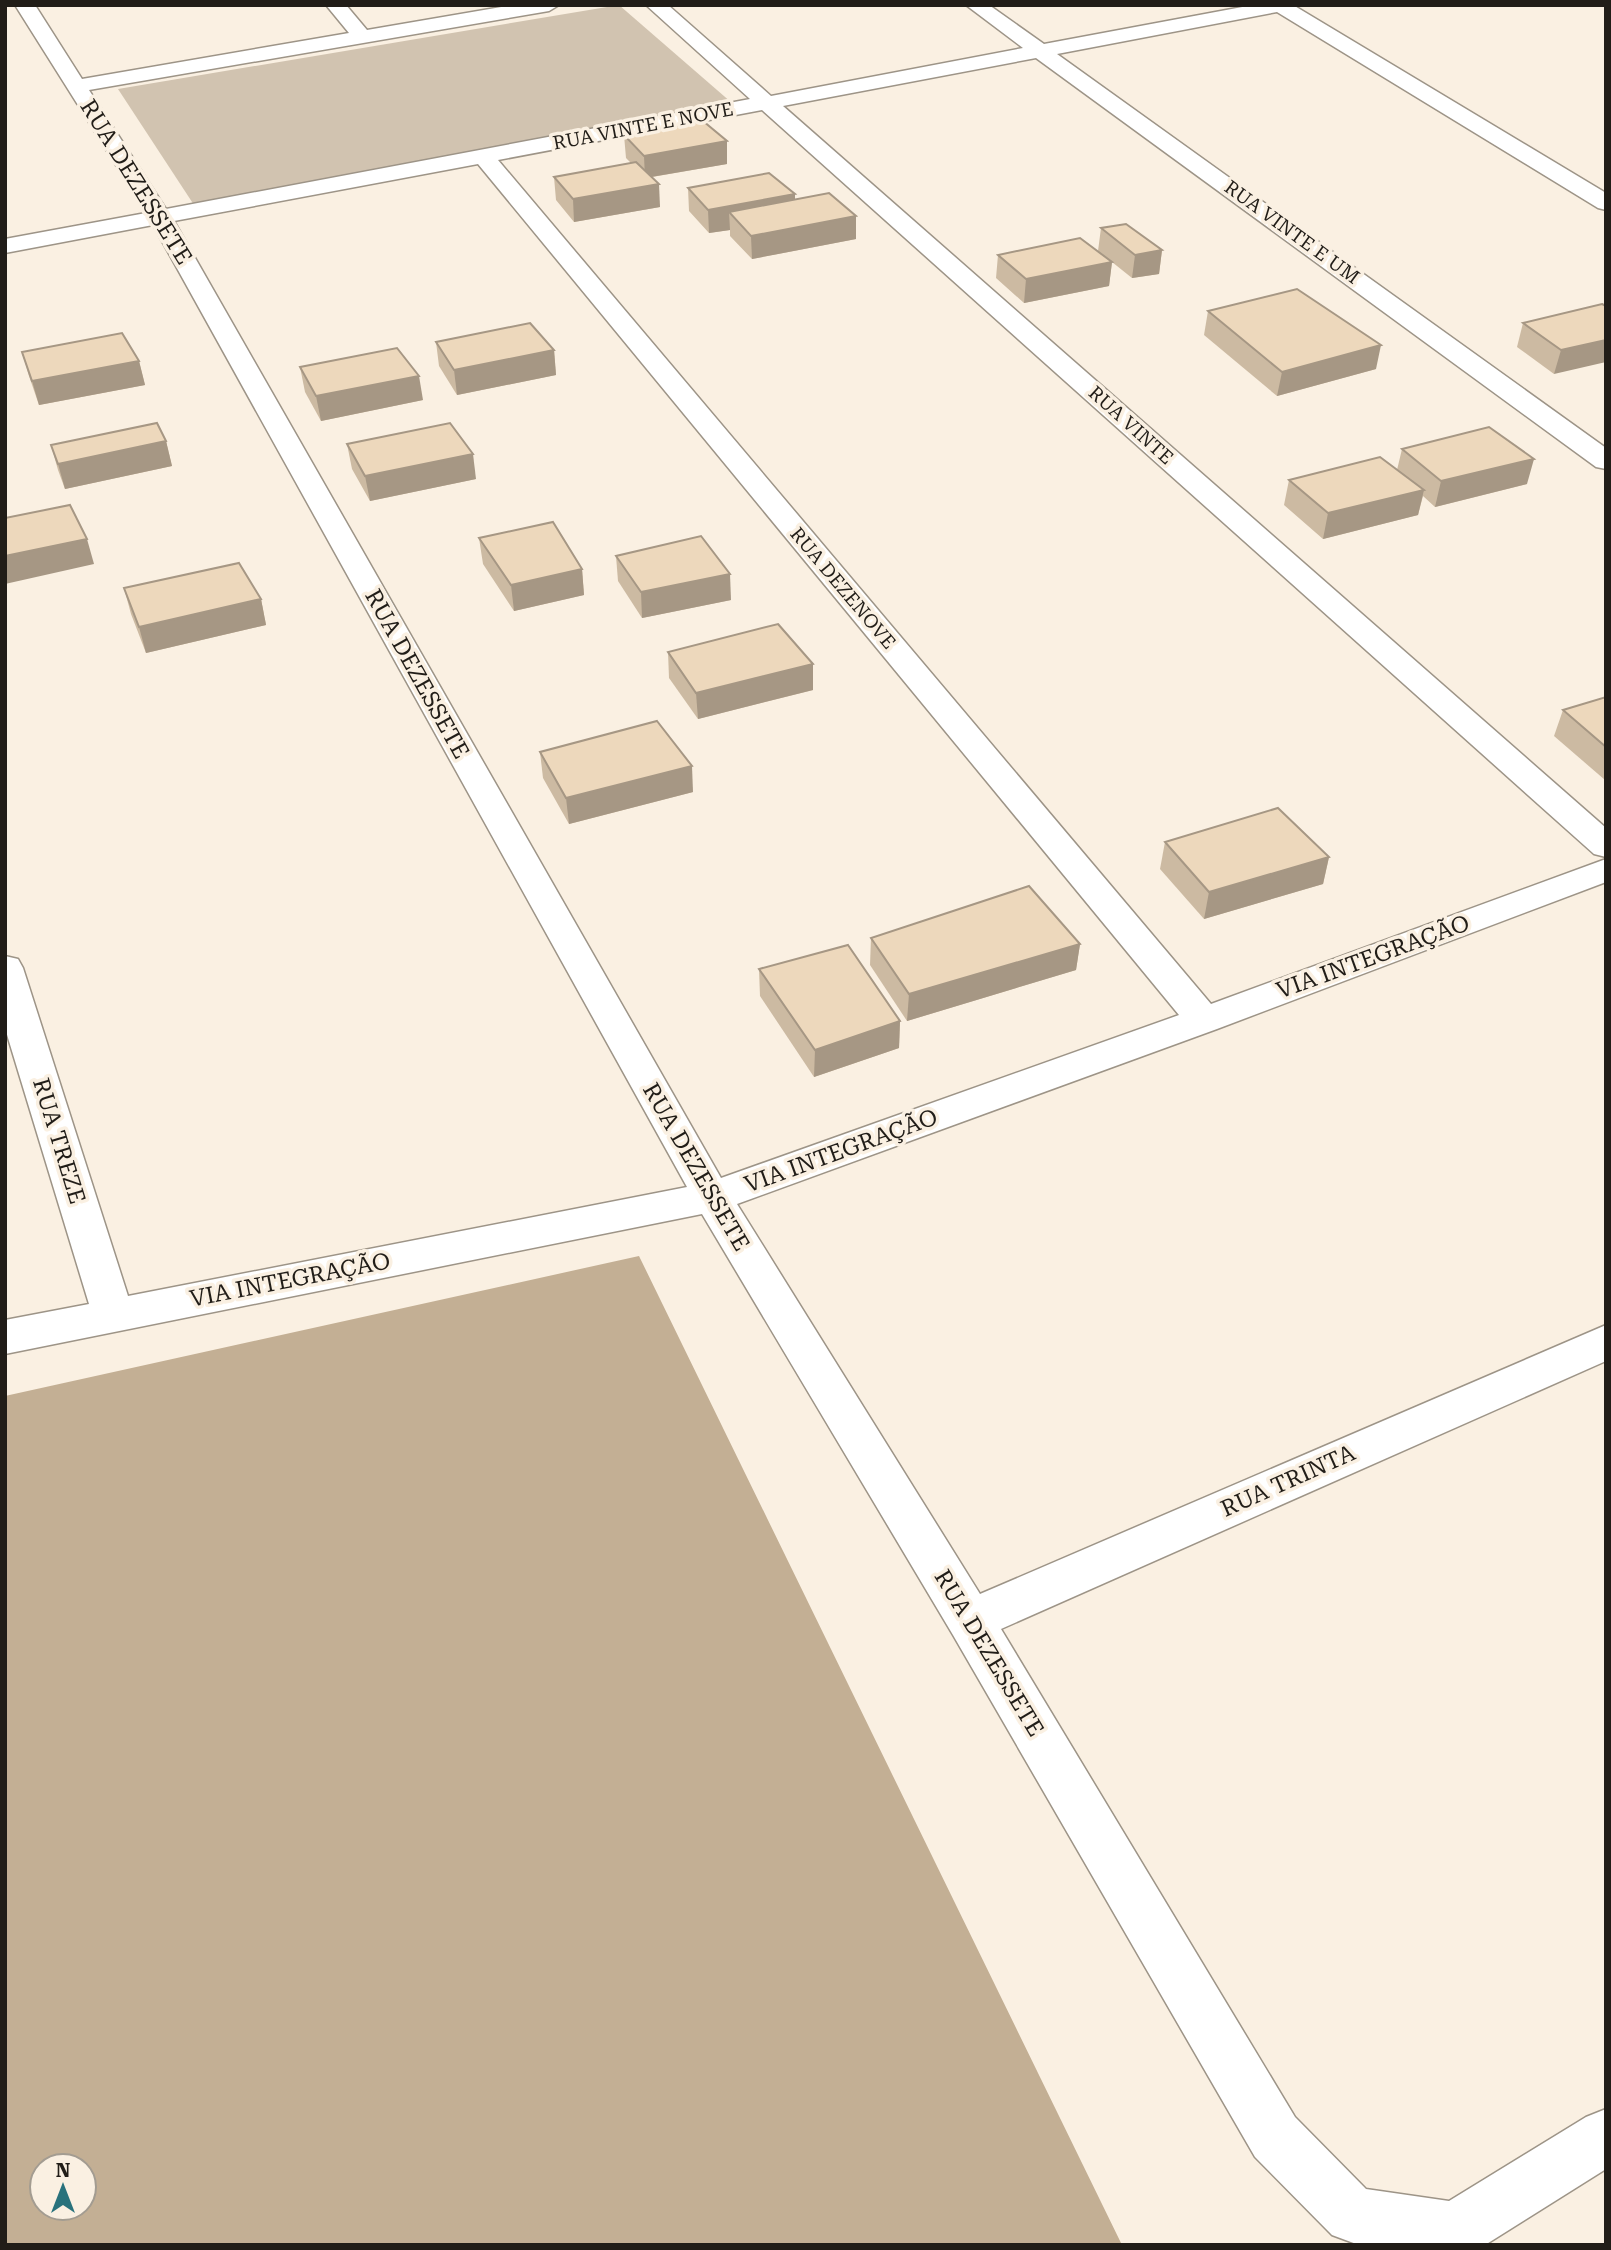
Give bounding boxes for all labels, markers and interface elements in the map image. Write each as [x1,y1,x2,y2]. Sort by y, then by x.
street label: RUA DEZESSETE [74,95,198,269]
street label: RUA VINTE E NOVE [551,97,735,155]
street label: RUA VINTE E UM [1220,175,1364,289]
street label: RUA VINTE [1084,381,1178,469]
street label: RUA DEZENOVE [785,523,901,653]
street label: RUA DEZESSETE [359,585,475,763]
street label: VIA INTEGRAÇÃO [1273,910,1473,1004]
street label: RUA TREZE [27,1075,91,1207]
street label: RUA DEZESSETE [637,1078,755,1256]
street label: VIA INTEGRAÇÃO [741,1104,941,1198]
street label: VIA INTEGRAÇÃO [188,1247,392,1313]
street label: RUA TRINTA [1217,1439,1359,1523]
street label: RUA DEZESSETE [929,1565,1049,1741]
north arrow [28,2152,98,2222]
text: N [56,2159,71,2182]

